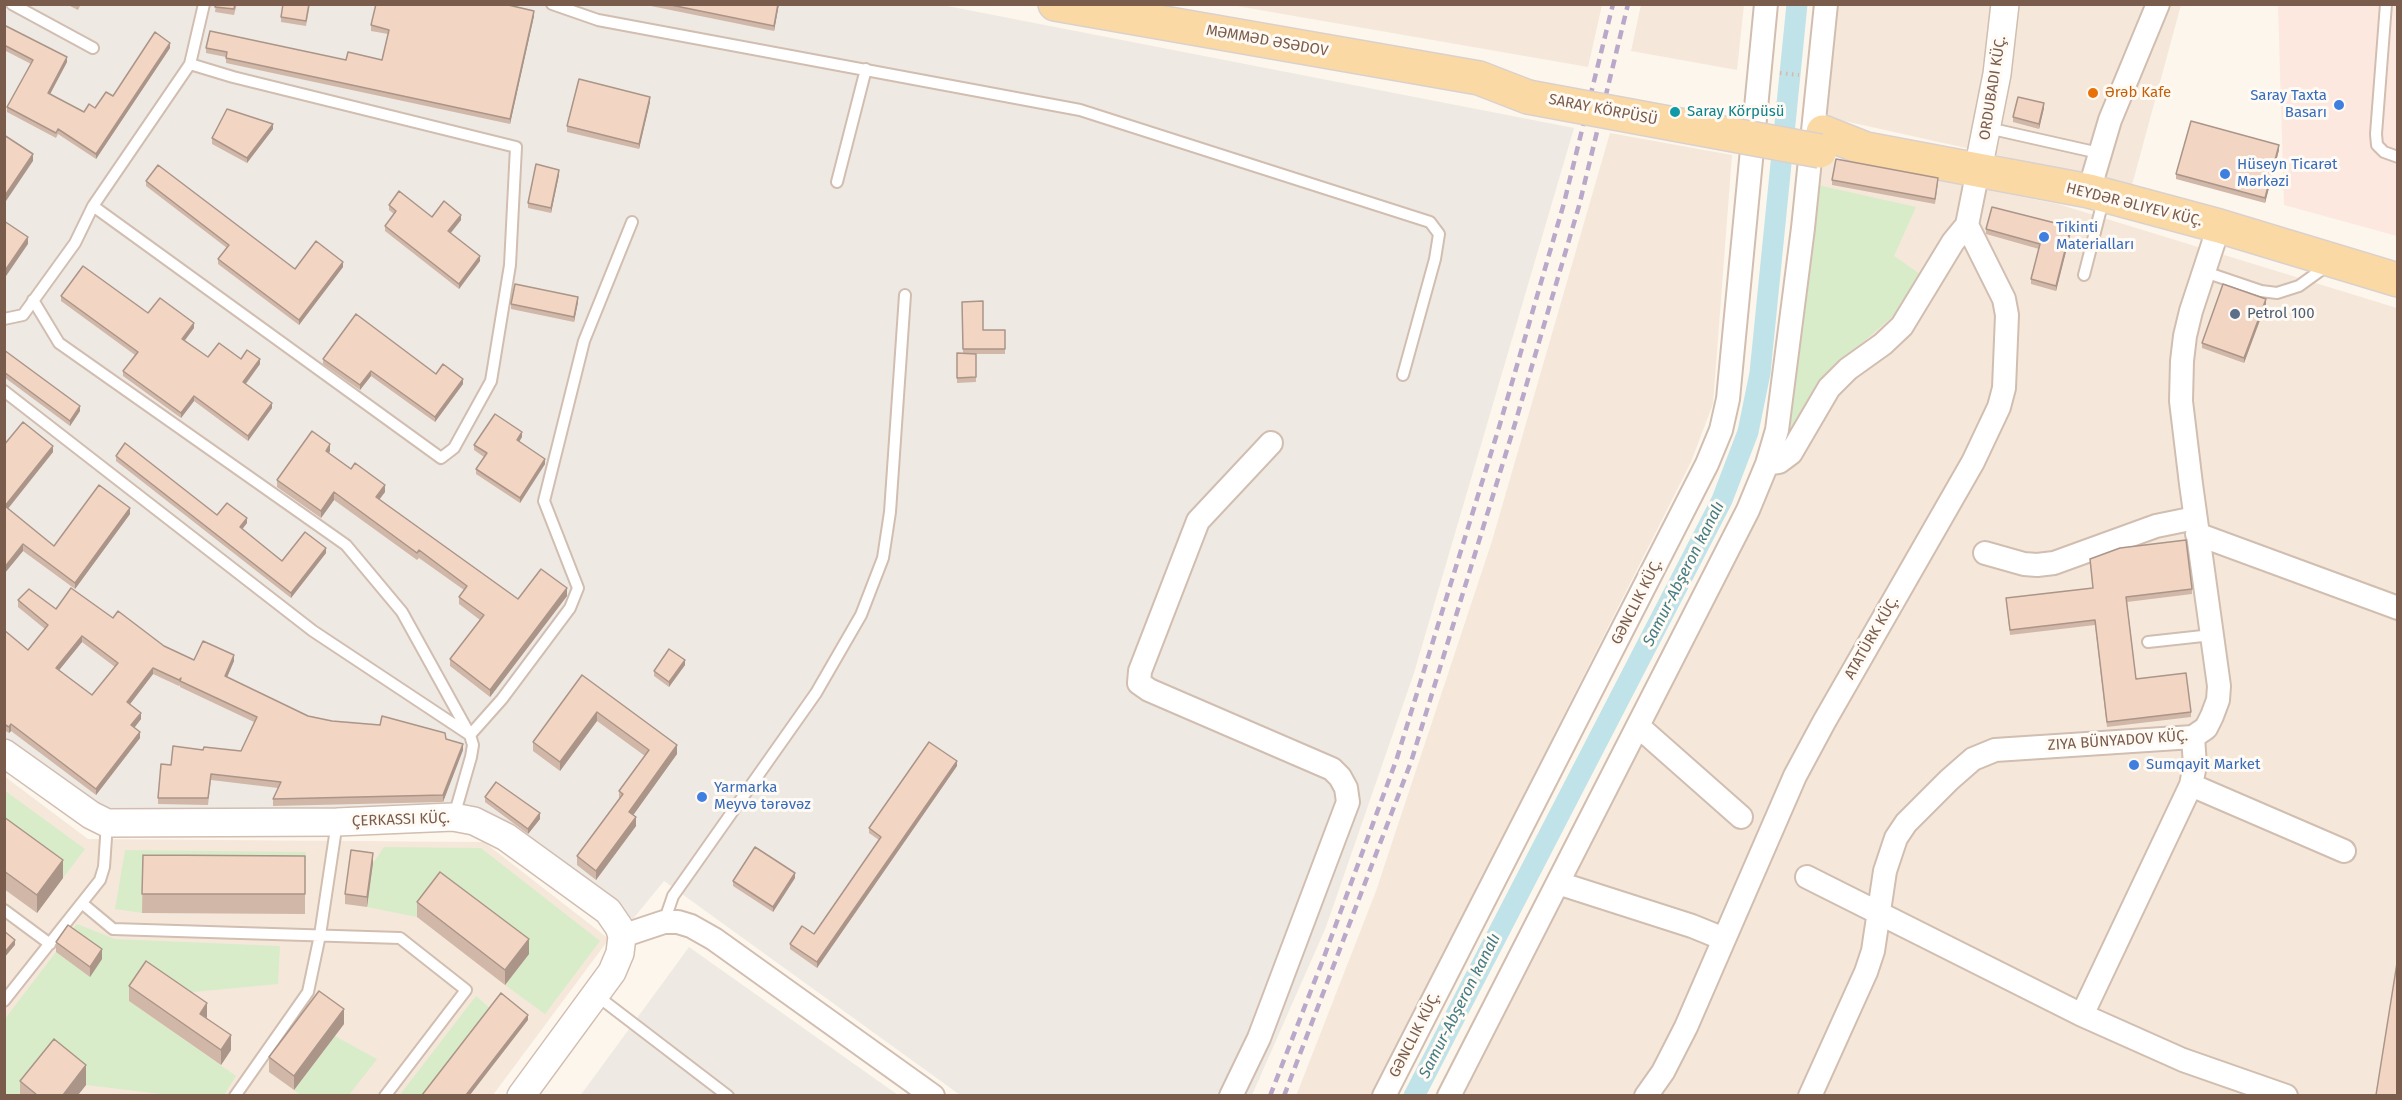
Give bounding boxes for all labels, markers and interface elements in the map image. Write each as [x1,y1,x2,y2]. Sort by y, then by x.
street label: MƏMMƏD ƏSƏDOV [1205,21,1329,61]
street label: ORDUBADI KÜÇ. [1976,35,2010,141]
place label: Ərəb Kafe [2105,84,2171,102]
marker: Ərəb Kafe [2086,86,2100,100]
place label: Saray Taxta Basarı [2250,87,2327,122]
street label: SARAY KÖRPÜSÜ [1547,91,1659,129]
marker: Saray Taxta Basarı [2332,98,2346,112]
place label: Saray Körpüsü [1687,103,1784,121]
marker: Saray Körpüsü [1668,105,1682,119]
place label: Hüseyn Ticarət Mərkəzi [2237,156,2337,191]
marker: Hüseyn Ticarət Mərkəzi [2218,167,2232,181]
street label: HEYDƏR ƏLIYEV KÜÇ. [2064,179,2204,231]
place label: Tikinti Materialları [2056,219,2134,254]
marker: Tikinti Materialları [2037,230,2051,244]
place label: Petrol 100 [2247,305,2315,323]
marker: Petrol 100 [2228,307,2242,321]
water label: Samur-Abşeron kanalı [1639,498,1729,650]
street label: GƏNCLIK KÜÇ. [1608,556,1666,648]
street label: ATATÜRK KÜÇ. [1841,593,1903,683]
street label: ZIYA BÜNYADOV KÜÇ. [2047,727,2189,755]
place label: Sumqayit Market [2146,756,2260,774]
marker: Sumqayit Market [2127,758,2141,772]
place label: Yarmarka Meyvә tәrәvәz [714,779,811,814]
marker: Yarmarka Meyvә tәrәvәz [695,790,709,804]
street label: ÇERKASSI KÜÇ. [352,809,450,831]
water label: Samur-Abşeron kanalı [1415,930,1505,1082]
street label: GƏNCLIK KÜÇ. [1386,989,1444,1081]

